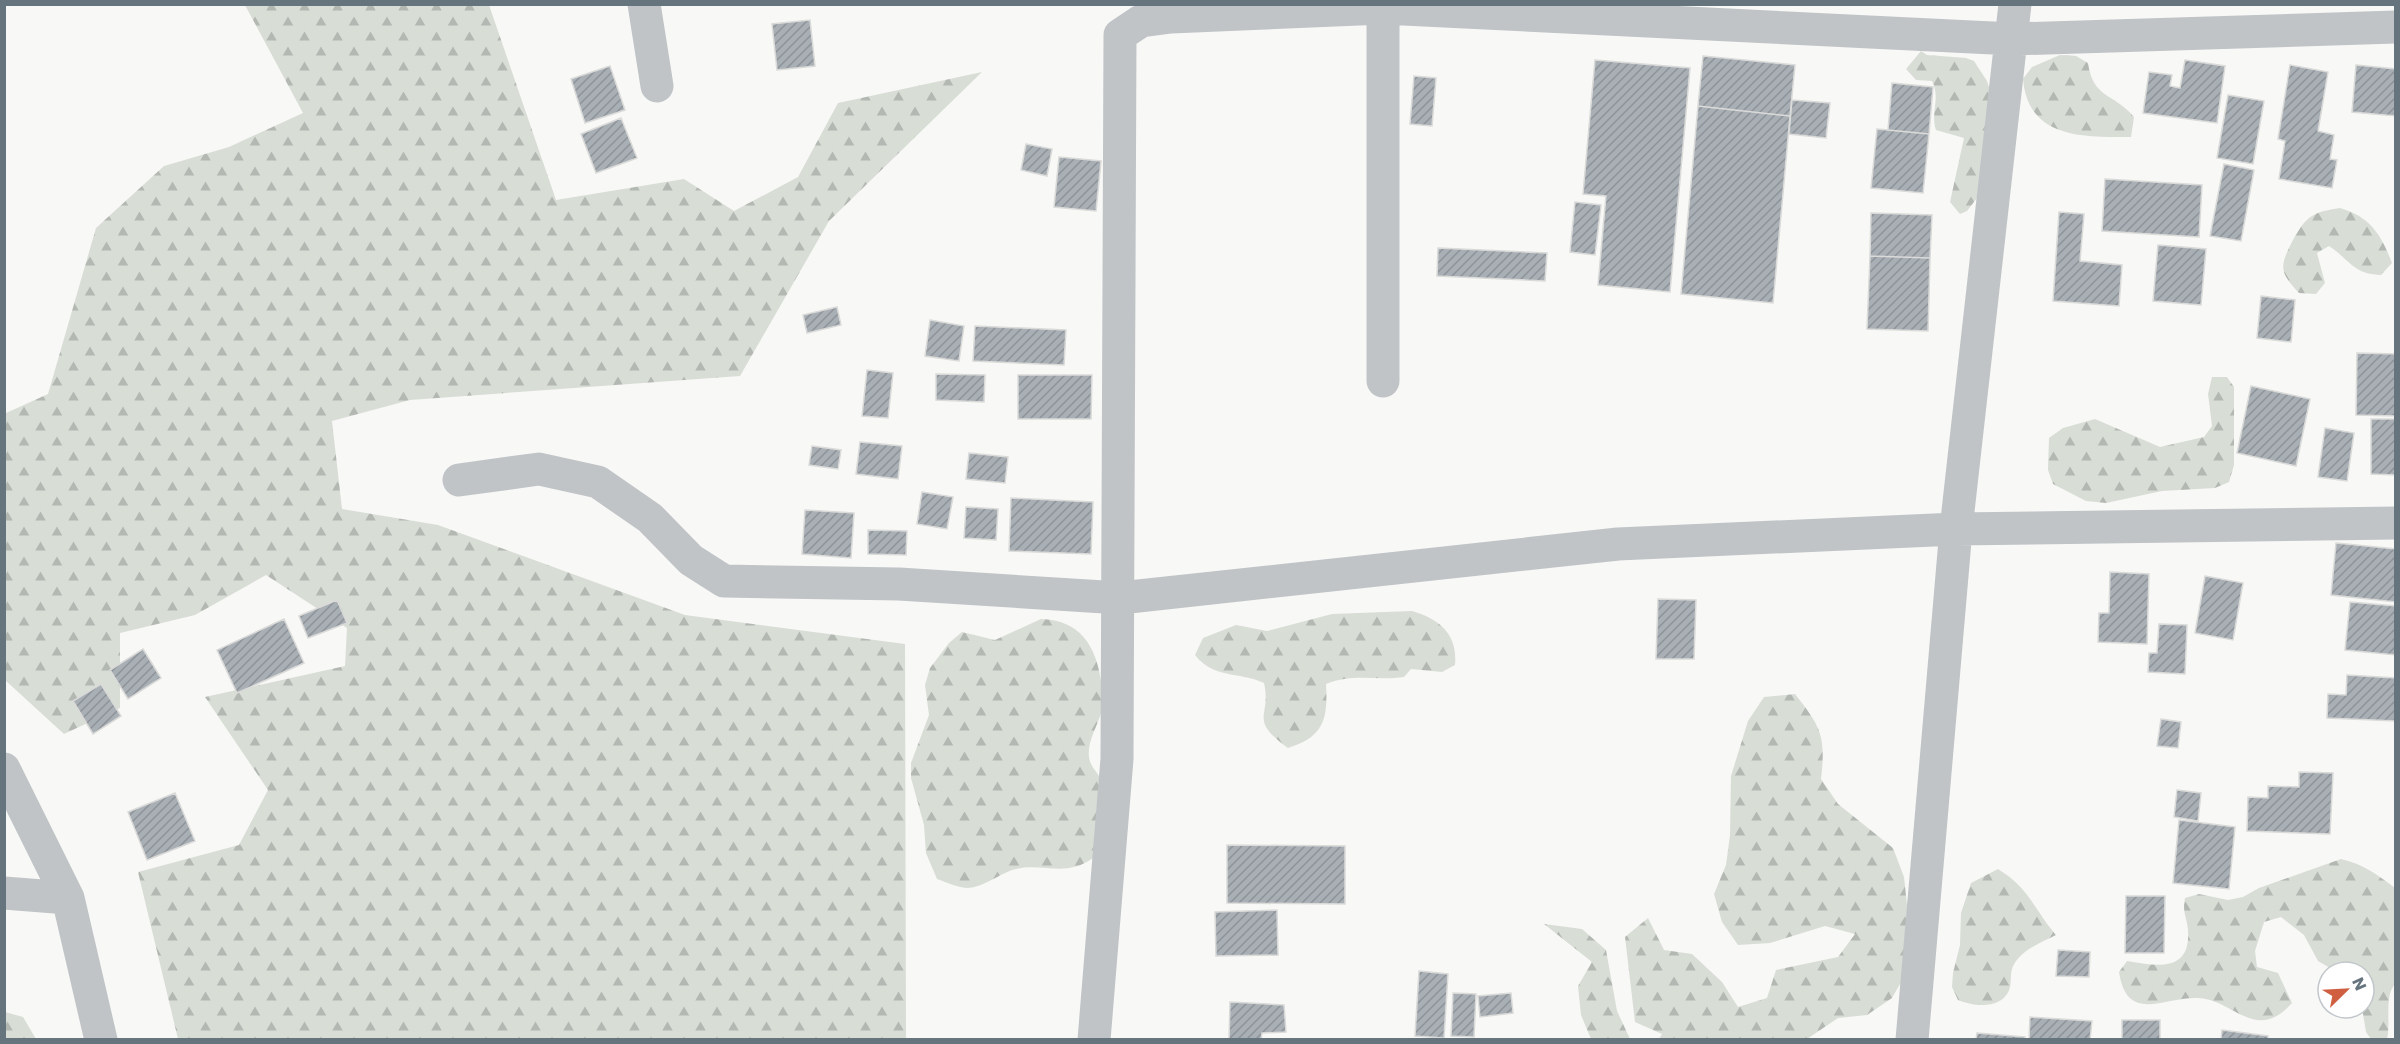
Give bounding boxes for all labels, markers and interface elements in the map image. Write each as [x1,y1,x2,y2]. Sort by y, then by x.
north arrow [2316,960,2376,1020]
text: N [2346,974,2372,994]

